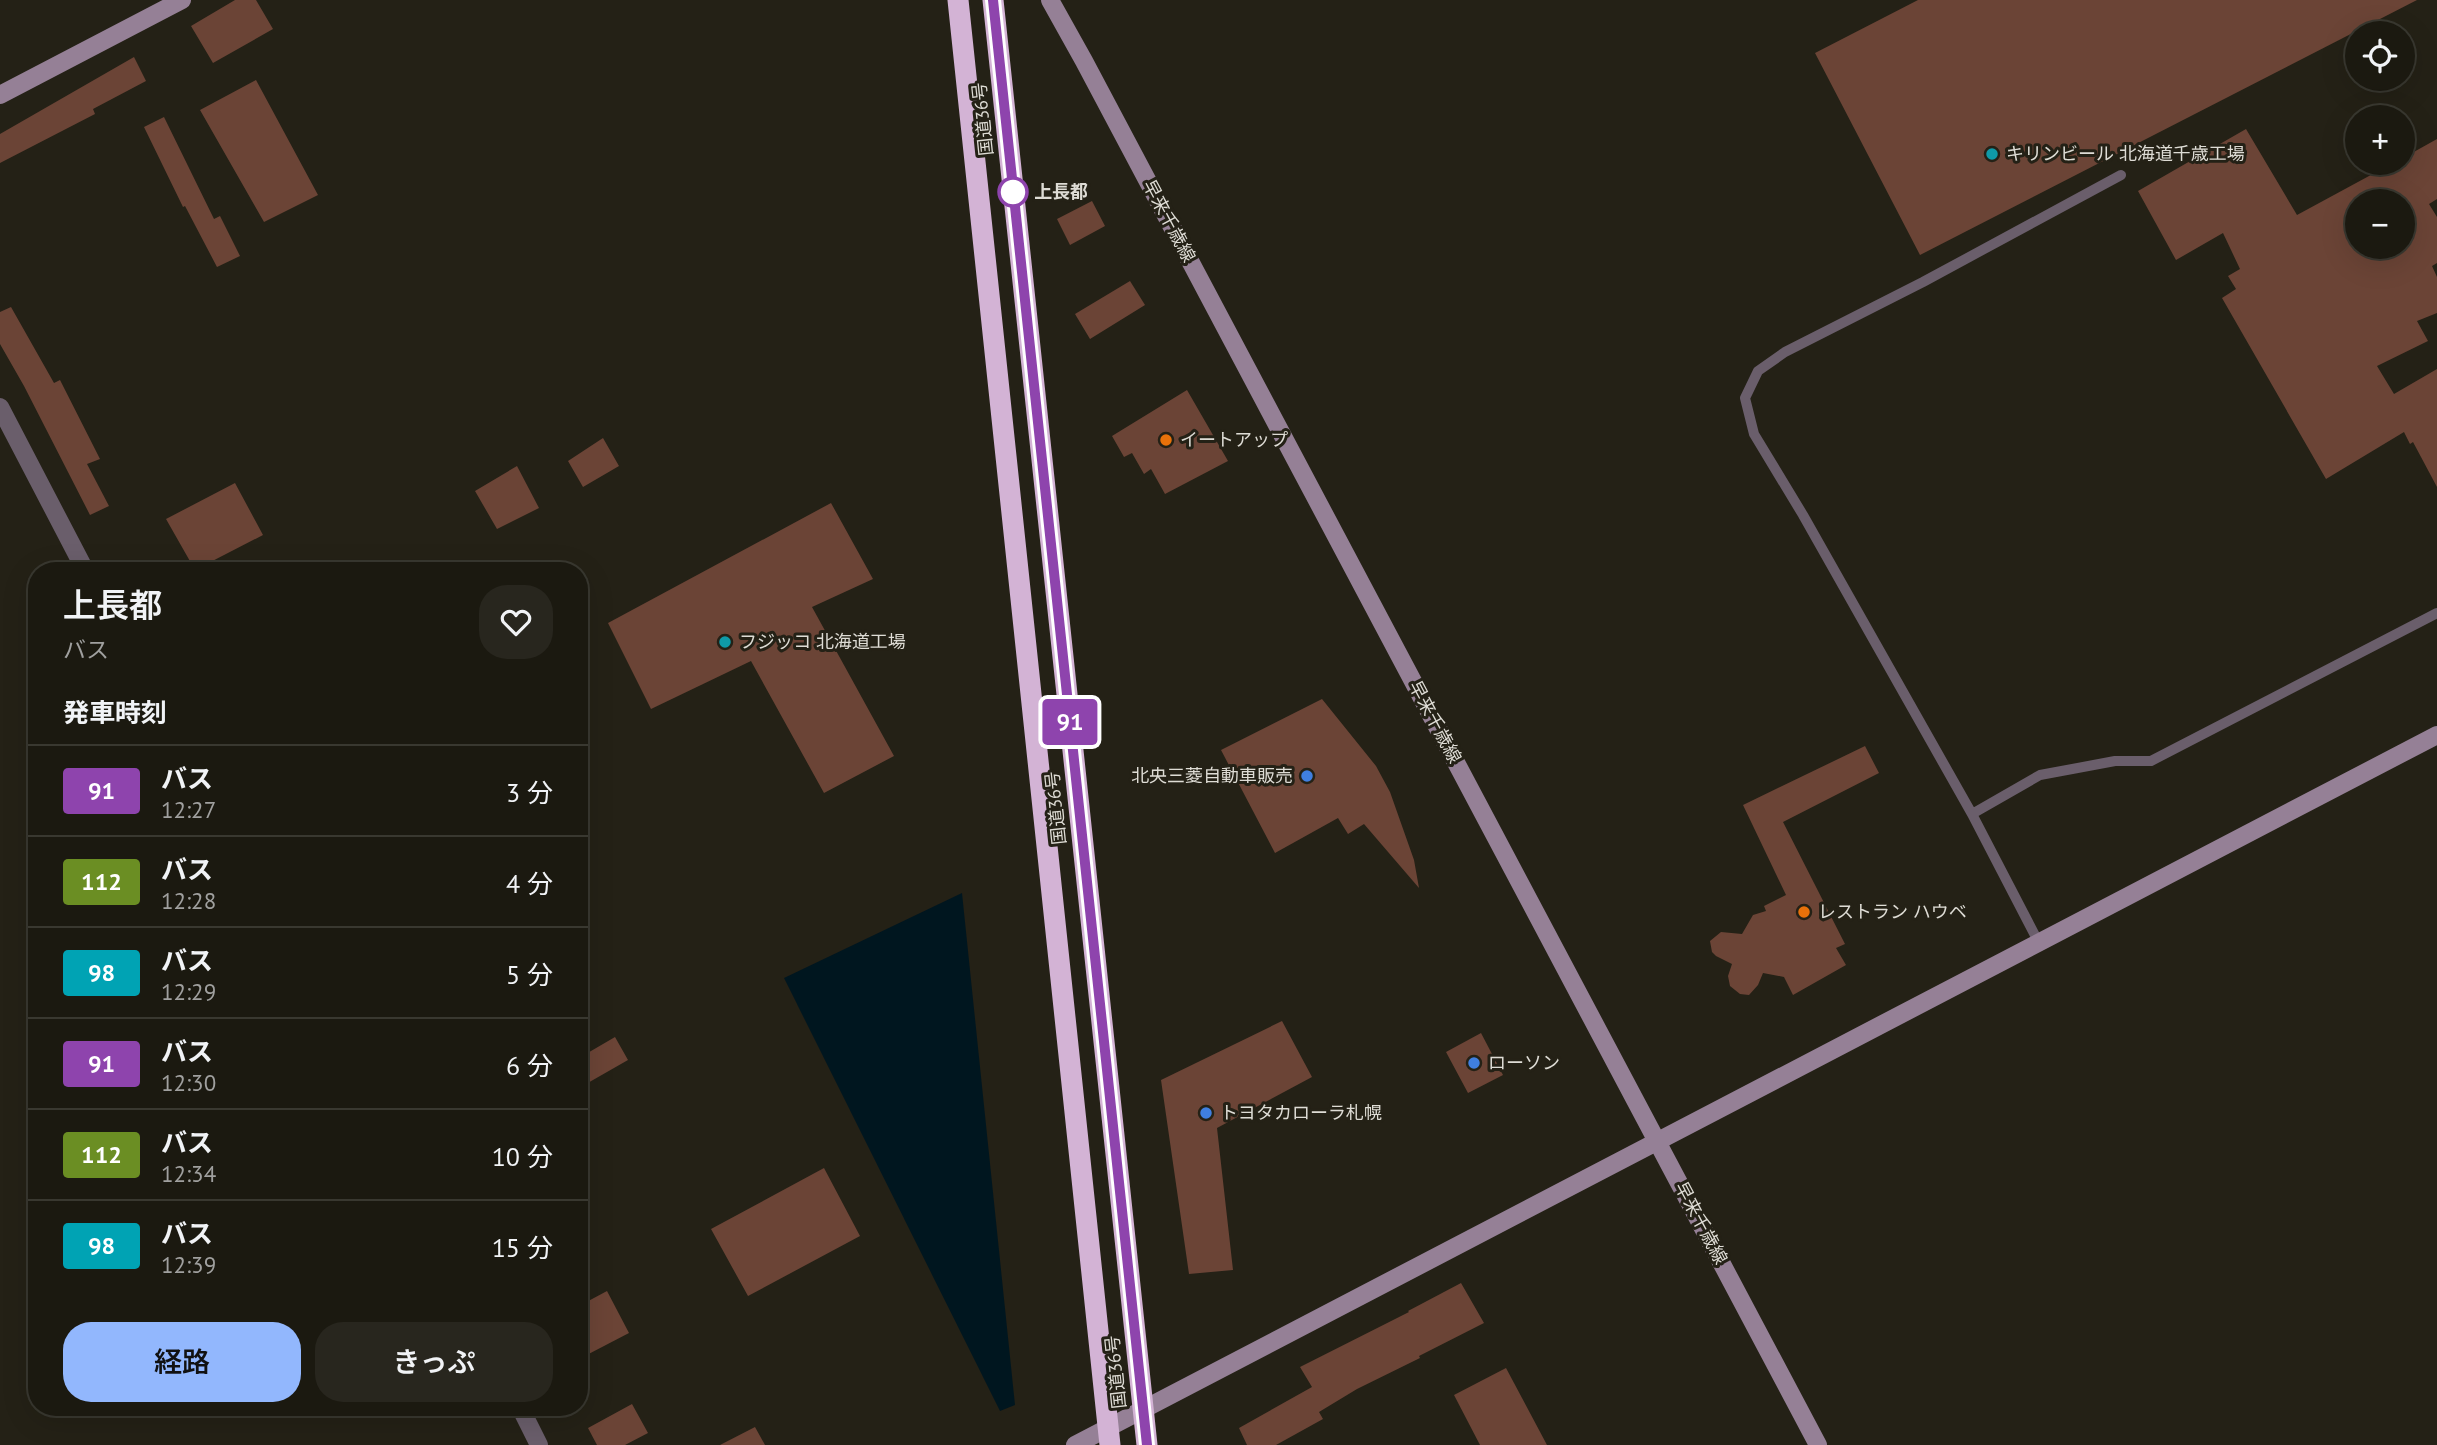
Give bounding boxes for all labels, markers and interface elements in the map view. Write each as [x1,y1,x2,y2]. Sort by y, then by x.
map controls [2345,21,2415,259]
button: locate [2345,21,2415,91]
street label: 国道36号 [967,81,998,157]
button: + [2345,105,2415,175]
place label: キリンビール 北海道千歳工場 [2006,142,2245,165]
marker: キリンビール 北海道千歳工場 [1984,146,2000,162]
street label: 早来千歳線 [1138,176,1201,266]
marker: 上長都 [998,177,1028,207]
place label: 上長都 [1034,180,1088,203]
button: − [2345,189,2415,259]
place label: イートアップ [1180,428,1288,451]
marker: イートアップ [1158,432,1174,448]
text: 上長都 [63,583,162,626]
button: heart [479,585,553,659]
place label: フジッコ 北海道工場 [739,630,906,653]
marker: フジッコ 北海道工場 [717,634,733,650]
text: バス [63,635,109,664]
street label: 早来千歳線 [1404,677,1467,767]
text: 発車時刻 [63,696,167,729]
line badge: 91 [1038,699,1102,745]
text: 91 [1056,706,1084,737]
text: バス [161,762,213,795]
place label: 北央三菱自動車販売 [1131,764,1293,787]
marker: 北央三菱自動車販売 [1299,768,1315,784]
street label: 国道36号 [1040,770,1071,846]
text: 91 [88,775,115,806]
text: 3 分 [506,776,553,809]
text: 12:27 [161,795,216,824]
text: バス [161,853,213,886]
text: 112 [81,866,122,897]
text: 4 分 [506,867,553,900]
text: 12:28 [161,886,216,915]
place label: レストラン ハウベ [1818,900,1967,923]
marker: レストラン ハウベ [1796,904,1812,920]
text: バス [161,944,213,977]
text: 98 [88,957,115,988]
text: 5 分 [506,958,553,991]
text: 12:29 [161,977,216,1006]
text: バス [161,1035,213,1068]
text: 91 [88,1048,115,1079]
text: 6 分 [506,1049,553,1082]
place label: ローソン [1488,1051,1560,1074]
marker: ローソン [1466,1055,1482,1071]
text: 12:30 [161,1068,216,1097]
place label: トヨタカローラ札幌 [1220,1101,1382,1124]
marker: トヨタカローラ札幌 [1198,1105,1214,1121]
text: バス [161,1126,213,1159]
text: 112 [81,1139,122,1170]
text: 10 分 [492,1140,553,1173]
text: 12:34 [161,1159,216,1188]
street label: 早来千歳線 [1670,1178,1733,1268]
text: バス [161,1217,213,1250]
text: 98 [88,1230,115,1261]
text: 15 分 [492,1231,553,1264]
text: 12:39 [161,1250,216,1279]
button: 経路 [63,1322,301,1402]
button: きっぷ [315,1322,553,1402]
street label: 国道36号 [1100,1334,1131,1410]

